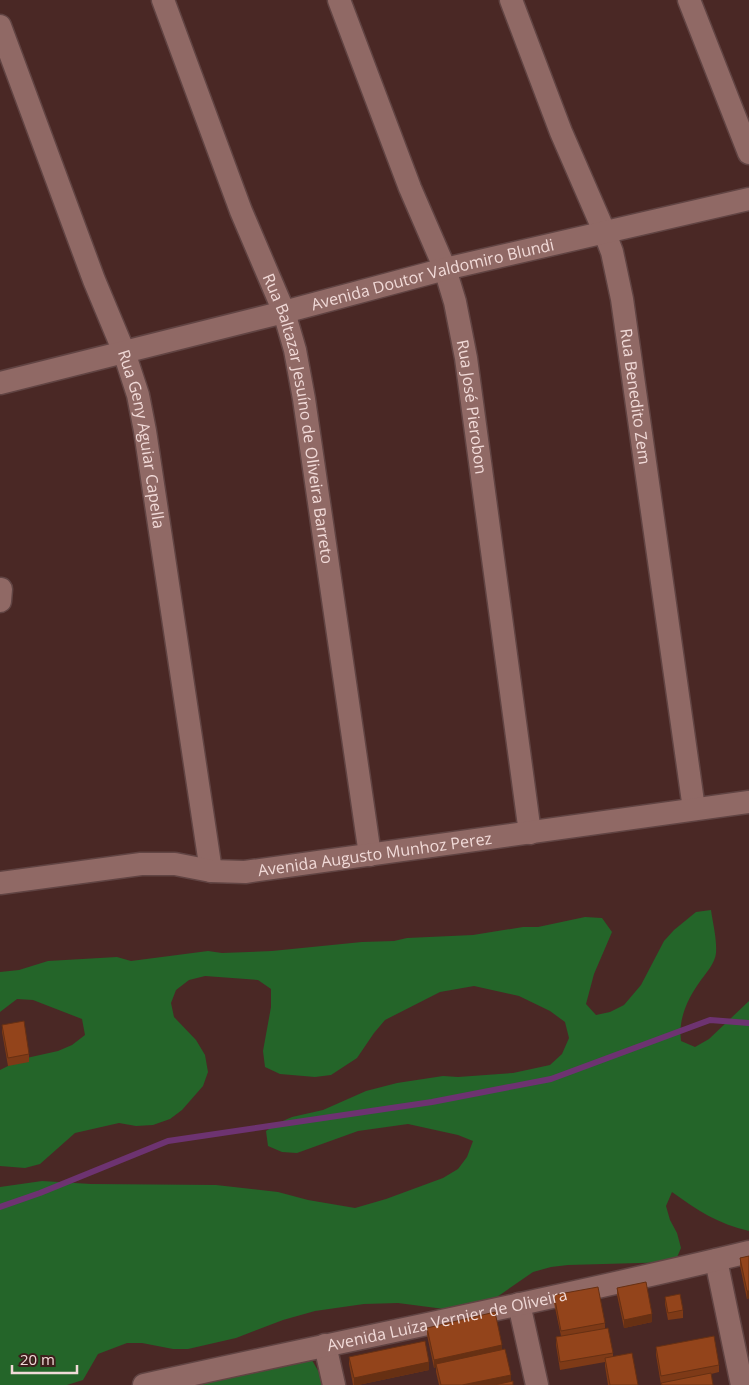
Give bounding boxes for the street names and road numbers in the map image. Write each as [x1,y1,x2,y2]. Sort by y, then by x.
street label: Avenida Doutor Valdomiro Blundi [309,233,556,315]
street label: Rua Baltazar Jesuíno de Oliveira Barreto [258,270,339,565]
street label: Rua Benedito Zem [615,327,656,466]
street label: Rua José Pierobon [452,338,493,475]
street label: Rua Geny Aguiar Capella [113,347,170,530]
street label: Avenida Augusto Munhoz Perez [256,827,493,881]
street label: Avenida Luiza Vernier de Oliveira [325,1283,569,1356]

